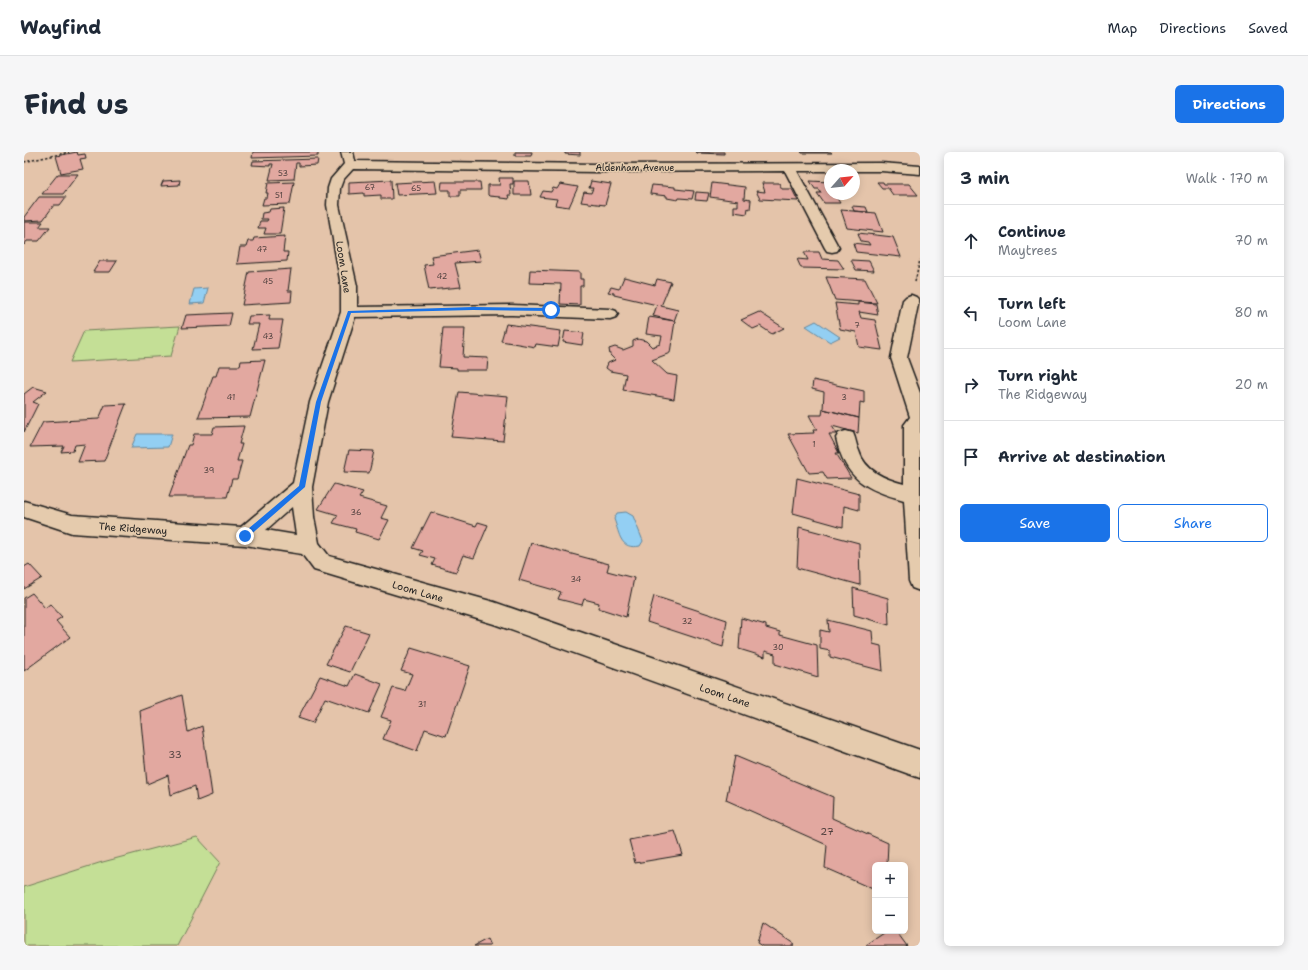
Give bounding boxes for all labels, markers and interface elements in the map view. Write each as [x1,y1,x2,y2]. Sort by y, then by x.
text: Wayfind [20,15,101,40]
text: Map [1108,19,1138,37]
text: Directions [1160,19,1226,37]
text: Saved [1248,19,1288,37]
text: Find us [24,85,129,123]
button: Directions [1175,85,1284,123]
street label: Aldenham Avenue [596,162,674,174]
north arrow [824,164,860,200]
text: 3 min [960,167,1010,189]
house number: 53 [278,168,288,179]
text: Walk · 170 m [1186,170,1268,187]
house number: 67 [365,182,376,193]
house number: 65 [411,183,421,194]
house number: 51 [275,190,283,201]
text: Continue [998,222,1066,242]
icon: ahead [960,230,982,252]
text: 70 m [1234,232,1268,249]
street label: Loom Lane [333,240,354,294]
text: Maytrees [998,242,1057,259]
house number: 47 [257,244,268,255]
house number: 42 [437,271,448,282]
house number: 45 [263,276,273,287]
text: Turn left [998,294,1066,314]
route start [542,301,560,319]
icon: left [960,302,982,324]
text: 80 m [1234,304,1268,321]
text: Loom Lane [998,314,1067,331]
house number: 7 [854,320,860,331]
house number: 43 [263,331,273,342]
text: Turn right [998,366,1078,386]
icon: right [960,374,982,396]
text: 20 m [1235,376,1268,393]
text: The Ridgeway [998,386,1087,403]
house number: 41 [227,392,235,403]
house number: 3 [841,392,847,403]
house number: 1 [812,439,816,450]
icon: arrive [960,446,982,468]
text: Arrive at destination [998,447,1166,467]
house number: 39 [204,465,214,476]
button: Save [960,504,1110,542]
button: Share [1118,504,1268,542]
house number: 36 [351,507,362,518]
street label: The Ridgeway [98,520,168,537]
route end [236,527,254,545]
house number: 34 [571,574,582,585]
street label: Loom Lane [391,578,445,605]
house number: 32 [682,616,693,627]
house number: 30 [772,642,784,653]
street label: Loom Lane [698,681,752,710]
house number: 31 [418,699,426,710]
house number: 33 [168,748,182,761]
house number: 27 [820,825,834,838]
map controls [872,862,908,934]
button: + [872,862,908,898]
button: − [872,898,908,934]

